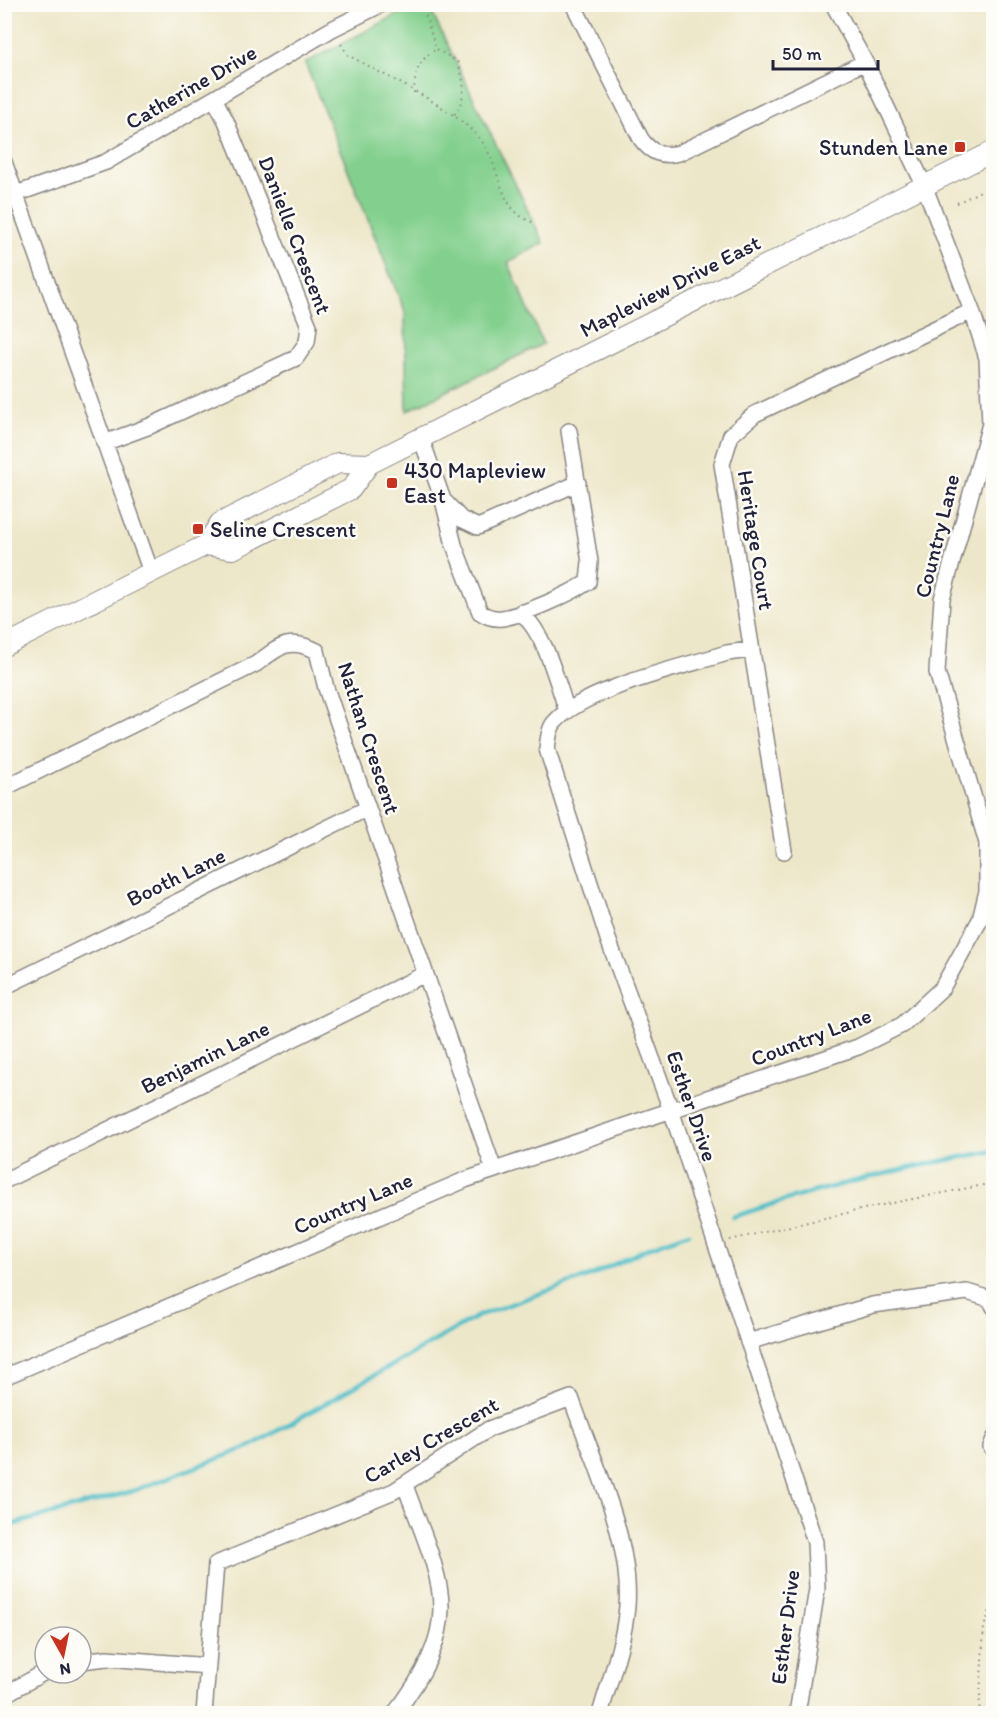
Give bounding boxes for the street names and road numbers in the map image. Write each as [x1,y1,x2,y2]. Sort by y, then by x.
street label: Catherine Drive [121,39,261,135]
street label: Danielle Crescent [252,152,338,318]
street label: Mapleview Drive East [575,229,765,343]
street label: Heritage Court [732,468,780,612]
street label: Country Lane [909,471,965,601]
street label: Nathan Crescent [332,658,406,818]
street label: Booth Lane [122,841,230,913]
street label: Country Lane [747,1002,875,1072]
street label: Benjamin Lane [136,1014,274,1100]
street label: Esther Drive [660,1047,724,1165]
street label: Country Lane [289,1166,417,1240]
street label: Carley Crescent [359,1391,503,1489]
street label: Esther Drive [765,1568,805,1686]

